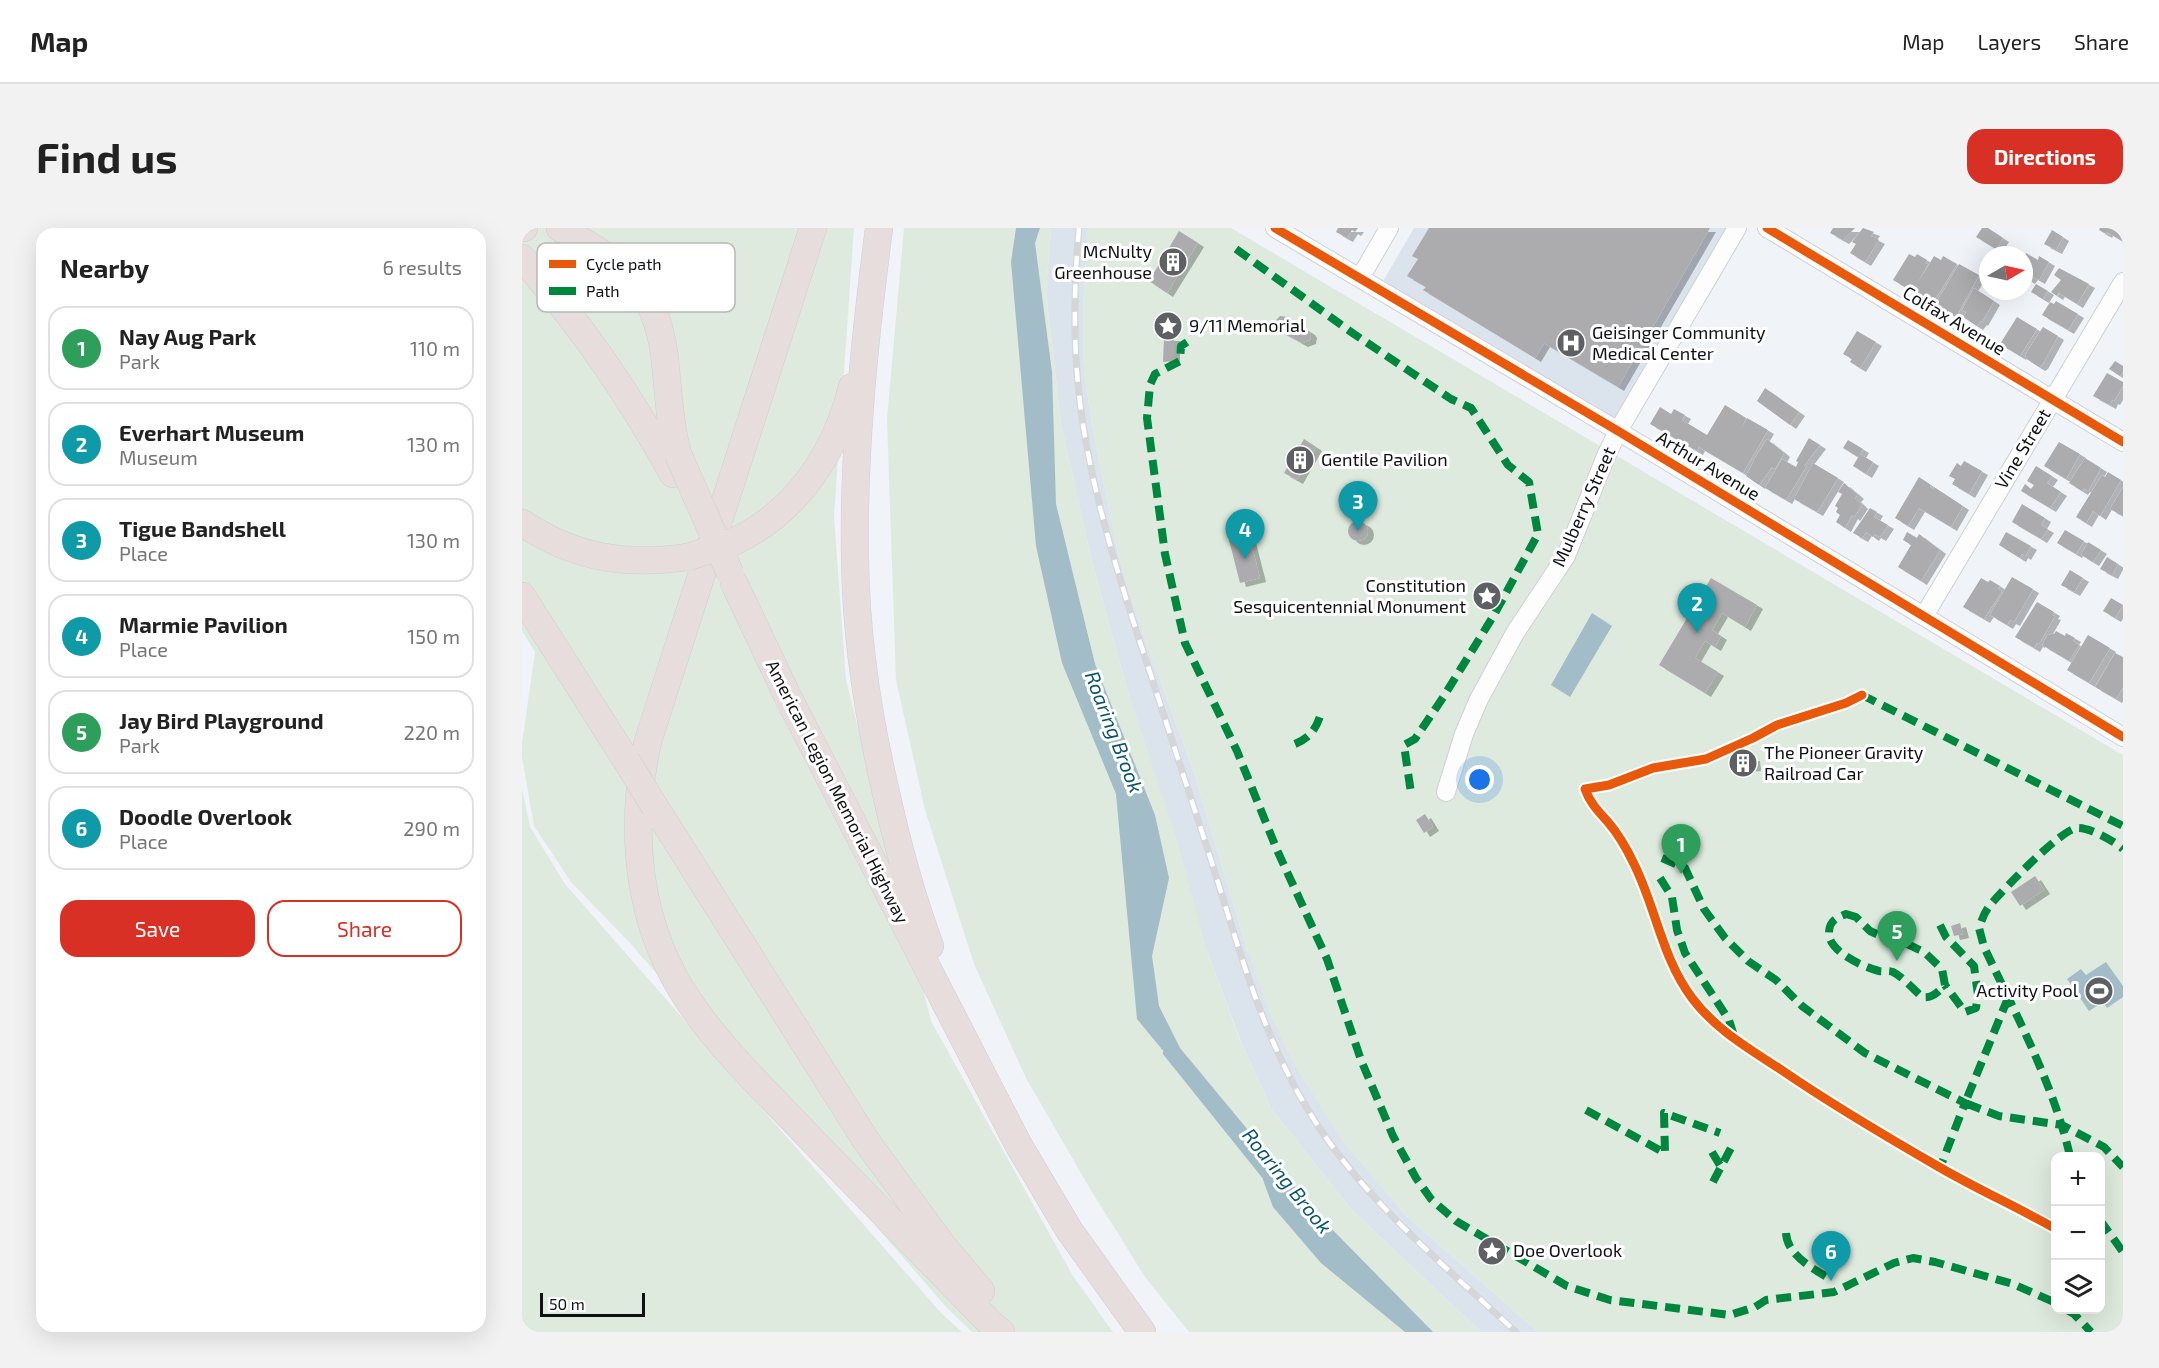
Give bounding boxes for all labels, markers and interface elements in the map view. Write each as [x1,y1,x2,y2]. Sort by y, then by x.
text: Map [30,24,88,58]
text: Map [1902,29,1944,54]
text: Layers [1977,29,2041,54]
text: Share [2074,29,2129,54]
button: Directions [1967,129,2123,184]
text: Find us [36,131,178,181]
place label: McNulty Greenhouse [1054,240,1152,283]
legend [537,243,735,312]
building icon: McNulty Greenhouse [1157,246,1189,278]
north arrow [1979,246,2033,300]
text: Nearby [60,252,149,283]
text: Cycle path [586,254,662,273]
text: 6 results [382,255,462,279]
text: Path [586,281,620,300]
street label: Colfax Avenue [1899,281,2010,359]
place icon: 9/11 Memorial [1152,310,1184,342]
place label: 9/11 Memorial [1189,314,1306,336]
place label: Geisinger Community Medical Center [1592,321,1766,364]
text: Nay Aug Park [119,323,256,349]
hospital icon: Geisinger Community Medical Center [1555,327,1587,359]
text: 1 [77,336,86,360]
text: 110 m [410,336,460,360]
text: Park [119,349,160,373]
street label: Vine Street [1990,404,2055,493]
text: Everhart Museum [119,419,304,445]
street label: Arthur Avenue [1653,426,1764,505]
text: 2 [76,432,87,456]
text: 130 m [407,432,460,456]
street label: Mulberry Street [1547,443,1619,570]
building icon: Gentile Pavilion [1284,444,1316,476]
text: Museum [119,445,198,469]
place label: Gentile Pavilion [1321,448,1448,470]
pin: 3 [1338,482,1378,531]
pin: 4 [1226,510,1264,559]
text: Tigue Bandshell [119,515,286,541]
text: 3 [76,528,87,552]
text: 130 m [407,528,460,552]
text: Place [119,541,168,565]
place label: Constitution Sesquicentennial Monument [1233,574,1466,617]
place icon: Constitution Sesquicentennial Monument [1471,580,1503,612]
pin: 2 [1678,584,1716,633]
text: Marmie Pavilion [119,611,288,637]
text: 4 [75,624,88,648]
text: 150 m [407,624,460,648]
text: Place [119,637,168,661]
street label: American Legion Memorial Highway [762,656,914,927]
water label: Roaring Brook [1081,667,1149,796]
text: Jay Bird Playground [119,707,324,733]
text: 5 [76,720,87,744]
text: 220 m [403,720,460,744]
text: Park [119,733,160,757]
place label: The Pioneer Gravity Railroad Car [1764,741,1924,784]
building icon: The Pioneer Gravity Railroad Car [1727,747,1759,779]
your location [1465,765,1494,794]
text: Doodle Overlook [119,803,292,829]
text: 6 [76,816,87,840]
text: 290 m [403,816,460,840]
pin: 1 [1662,824,1700,874]
text: Place [119,829,168,853]
button: Save [60,900,255,957]
button: Share [267,900,462,957]
pin: 5 [1878,912,1916,961]
sports icon: Activity Pool [2083,975,2115,1007]
place label: Activity Pool [1976,979,2079,1001]
water label: Roaring Brook [1238,1123,1338,1238]
map controls [2051,1152,2105,1314]
button: + [2051,1152,2105,1206]
button: − [2051,1206,2105,1260]
pin: 6 [1812,1232,1850,1281]
place icon: Doe Overlook [1476,1235,1508,1267]
place label: Doe Overlook [1513,1239,1622,1261]
button: layers [2051,1260,2105,1314]
scale bar [540,1290,645,1318]
text: 50 m [549,1294,585,1313]

